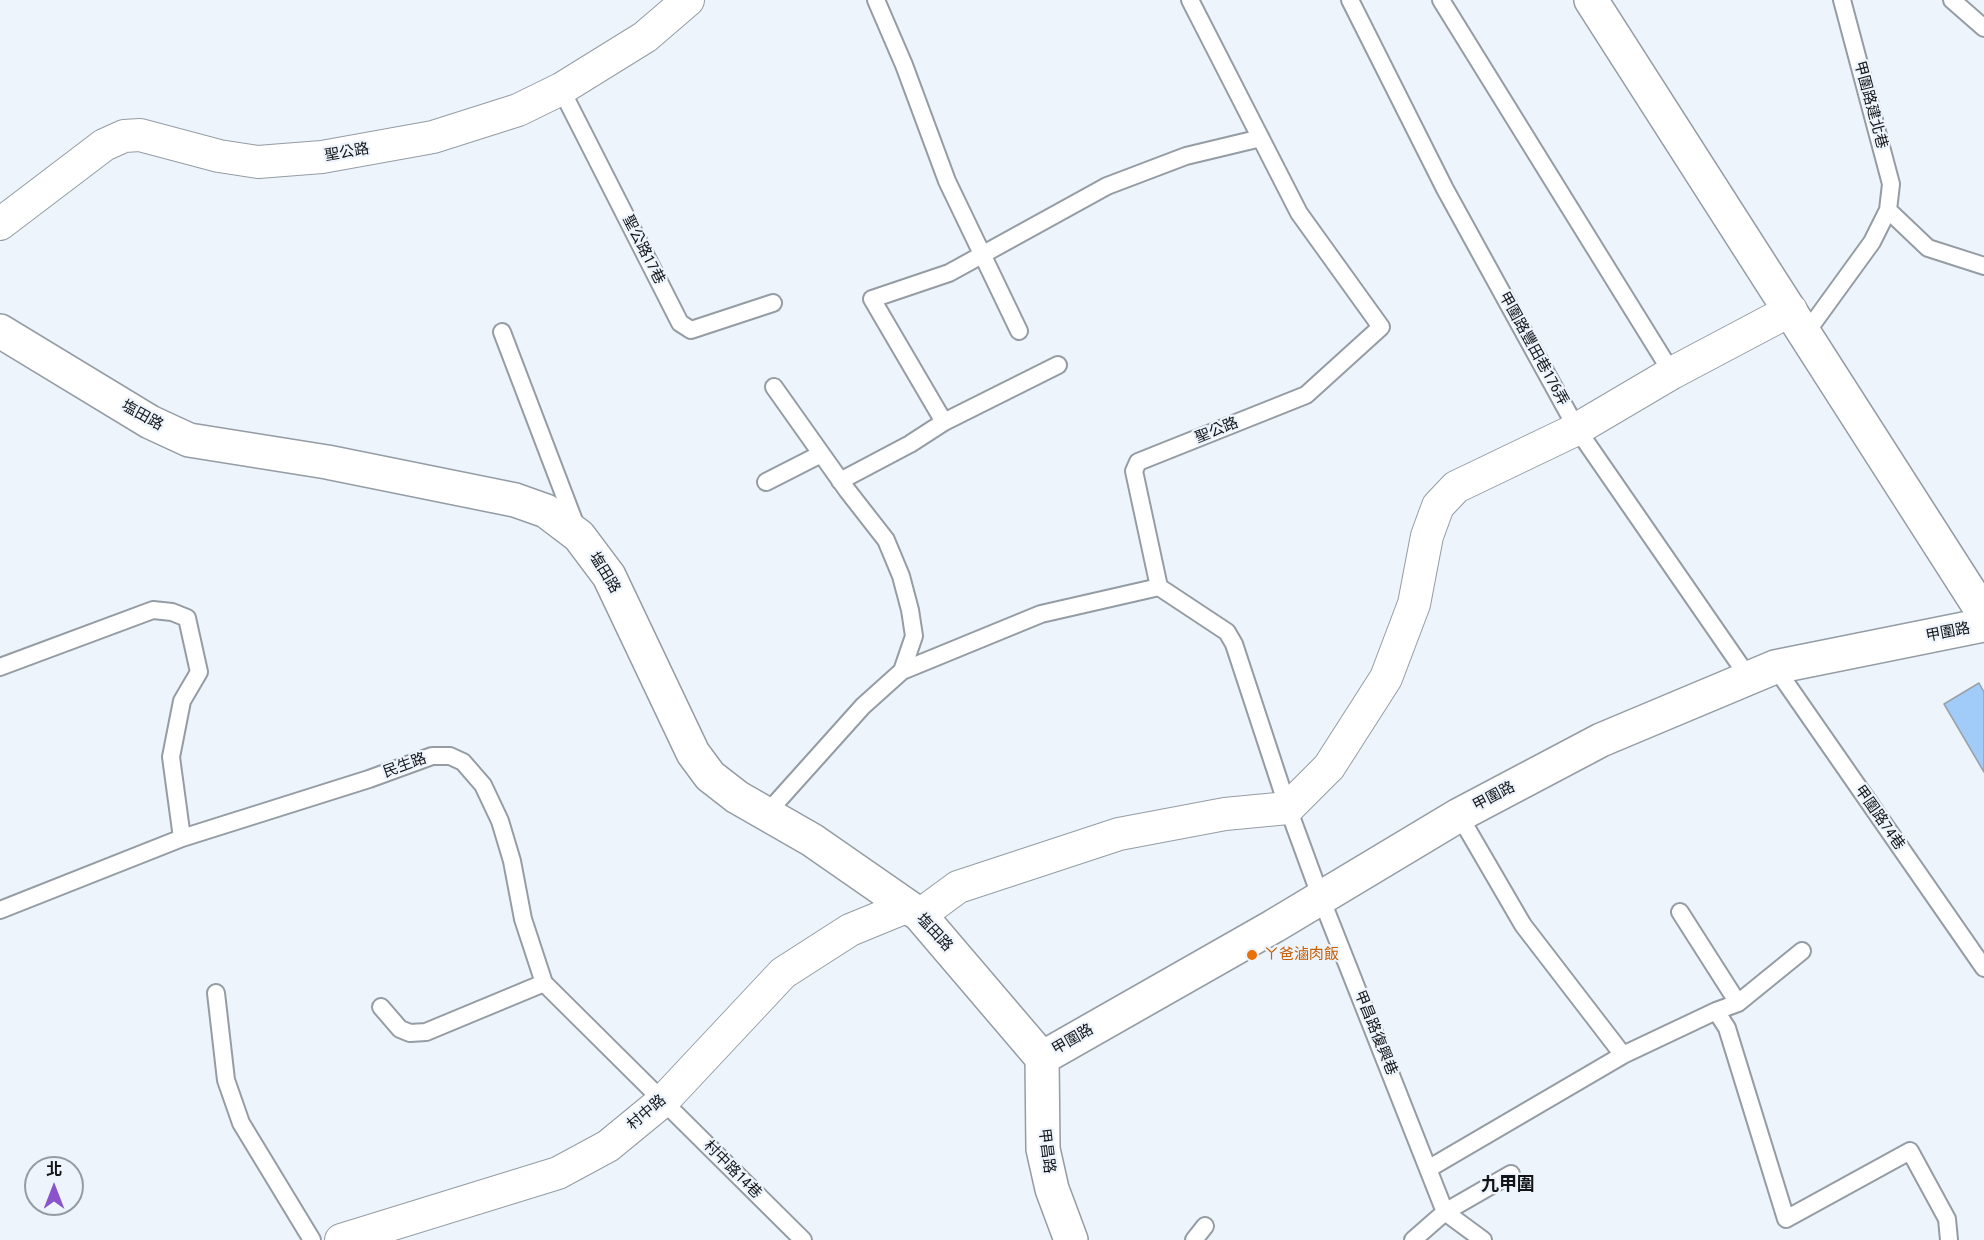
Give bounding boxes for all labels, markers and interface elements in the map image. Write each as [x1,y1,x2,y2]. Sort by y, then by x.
street label: 甲圍路建北巷 [1850,59,1890,151]
street label: 聖公路 [323,140,371,166]
street label: 聖公路17巷 [618,213,668,287]
street label: 甲圍路豐田巷176弄 [1494,289,1572,409]
street label: 塩田路 [118,397,166,435]
street label: 聖公路 [1193,414,1241,448]
street label: 塩田路 [585,549,623,597]
street label: 甲圍路 [1924,620,1972,646]
street label: 民生路 [381,750,429,782]
street label: 甲圍路 [1470,778,1518,816]
street label: 甲圍路74巷 [1850,782,1908,854]
street label: 塩田路 [912,910,956,956]
place label: ㄚ爸滷肉飯 [1264,946,1339,964]
marker: ㄚ爸滷肉飯 [1245,948,1259,962]
street label: 甲昌路復興巷 [1350,988,1400,1078]
street label: 甲圍路 [1049,1021,1097,1059]
street label: 村中路 [624,1092,670,1134]
street label: 甲昌路 [1034,1128,1058,1174]
street label: 村中路14巷 [699,1137,765,1203]
north arrow [24,1156,84,1216]
text: 北 [46,1160,62,1179]
district label: 九甲圍 [1481,1174,1535,1196]

